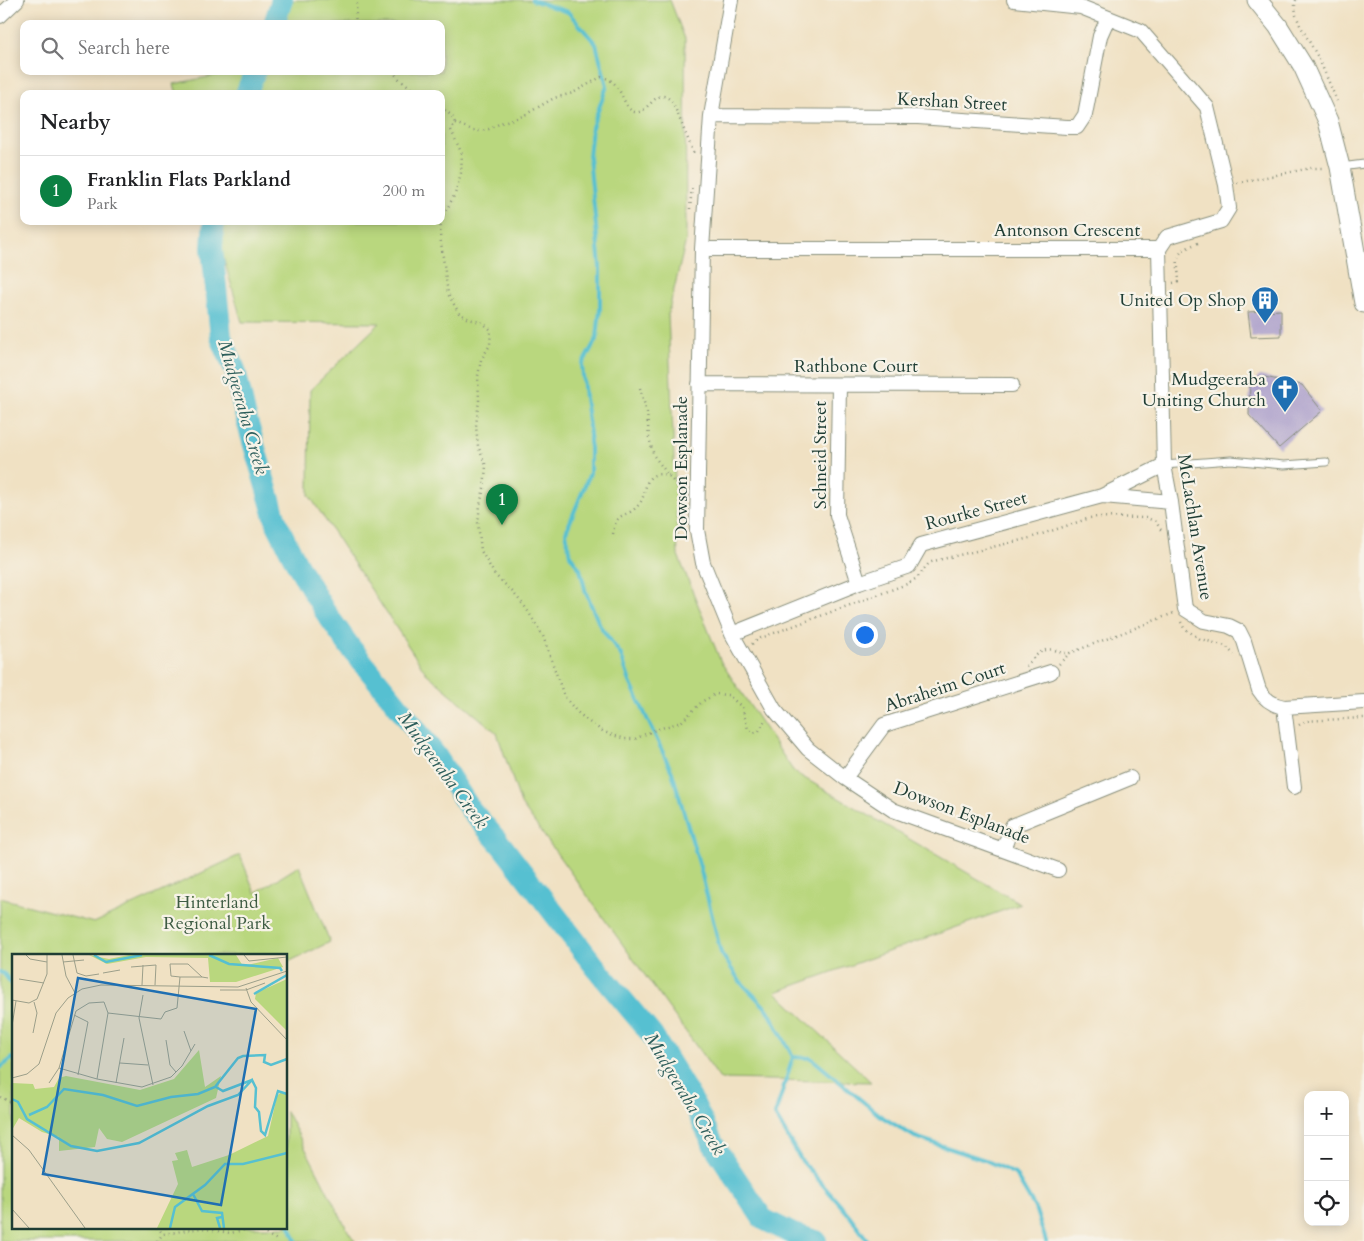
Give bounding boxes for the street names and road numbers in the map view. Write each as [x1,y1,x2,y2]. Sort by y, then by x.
street label: Kershan Street [896,87,1008,117]
street label: Antonson Crescent [994,218,1140,243]
street label: Rathbone Court [794,354,918,379]
street label: Dowson Esplanade [669,396,694,540]
street label: Schneid Street [808,401,833,509]
street label: McLachlan Avenue [1171,452,1219,602]
street label: Rourke Street [922,485,1030,537]
street label: Abraheim Court [881,656,1009,718]
street label: Dowson Esplanade [890,775,1034,851]

